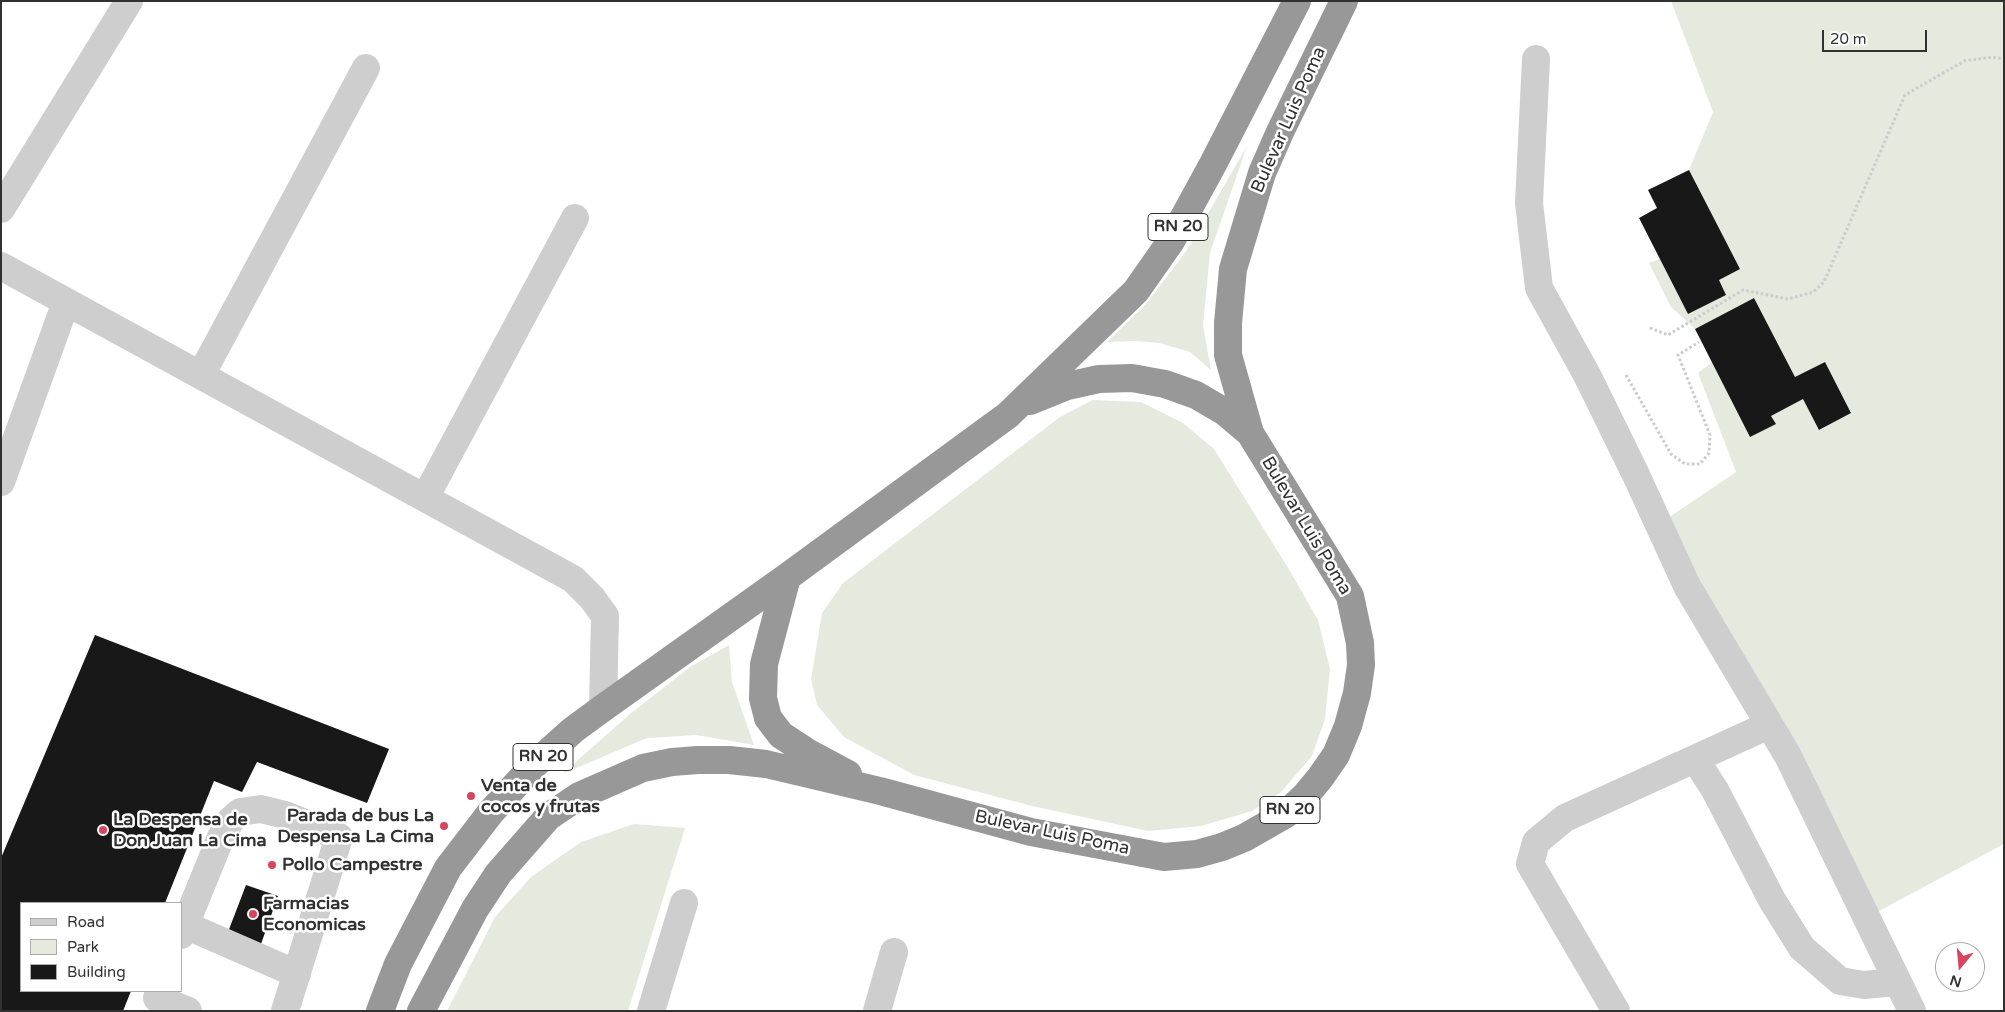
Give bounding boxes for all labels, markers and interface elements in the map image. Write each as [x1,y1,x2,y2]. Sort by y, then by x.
scale bar [1825,20,1930,52]
text: 20 m [1830,30,1867,48]
street label: Bulevar Luis Poma [1247,44,1331,196]
road number: RN 20 [1148,213,1208,240]
street label: Bulevar Luis Poma [1256,453,1356,599]
road number: RN 20 [513,744,573,770]
place label: Venta de cocos y frutas [481,775,600,818]
marker: Venta de cocos y frutas [465,790,477,802]
road number: RN 20 [1260,796,1320,824]
place label: Parada de bus La Despensa La Cima [277,805,434,848]
street label: Bulevar Luis Poma [973,806,1131,860]
place label: La Despensa de Don Juan La Cima [113,809,267,852]
marker: Parada de bus La Despensa La Cima [438,820,450,832]
marker: La Despensa de Don Juan La Cima [97,824,109,836]
place label: Pollo Campestre [282,854,422,876]
marker: Pollo Campestre [266,859,278,871]
place label: Farmacias Economicas [263,893,366,936]
legend [20,902,182,992]
marker: Farmacias Economicas [247,908,259,920]
text: Road [67,913,105,931]
text: Park [67,938,99,956]
north arrow [1935,942,1985,992]
text: Building [67,963,126,981]
text: N [1948,971,1964,991]

